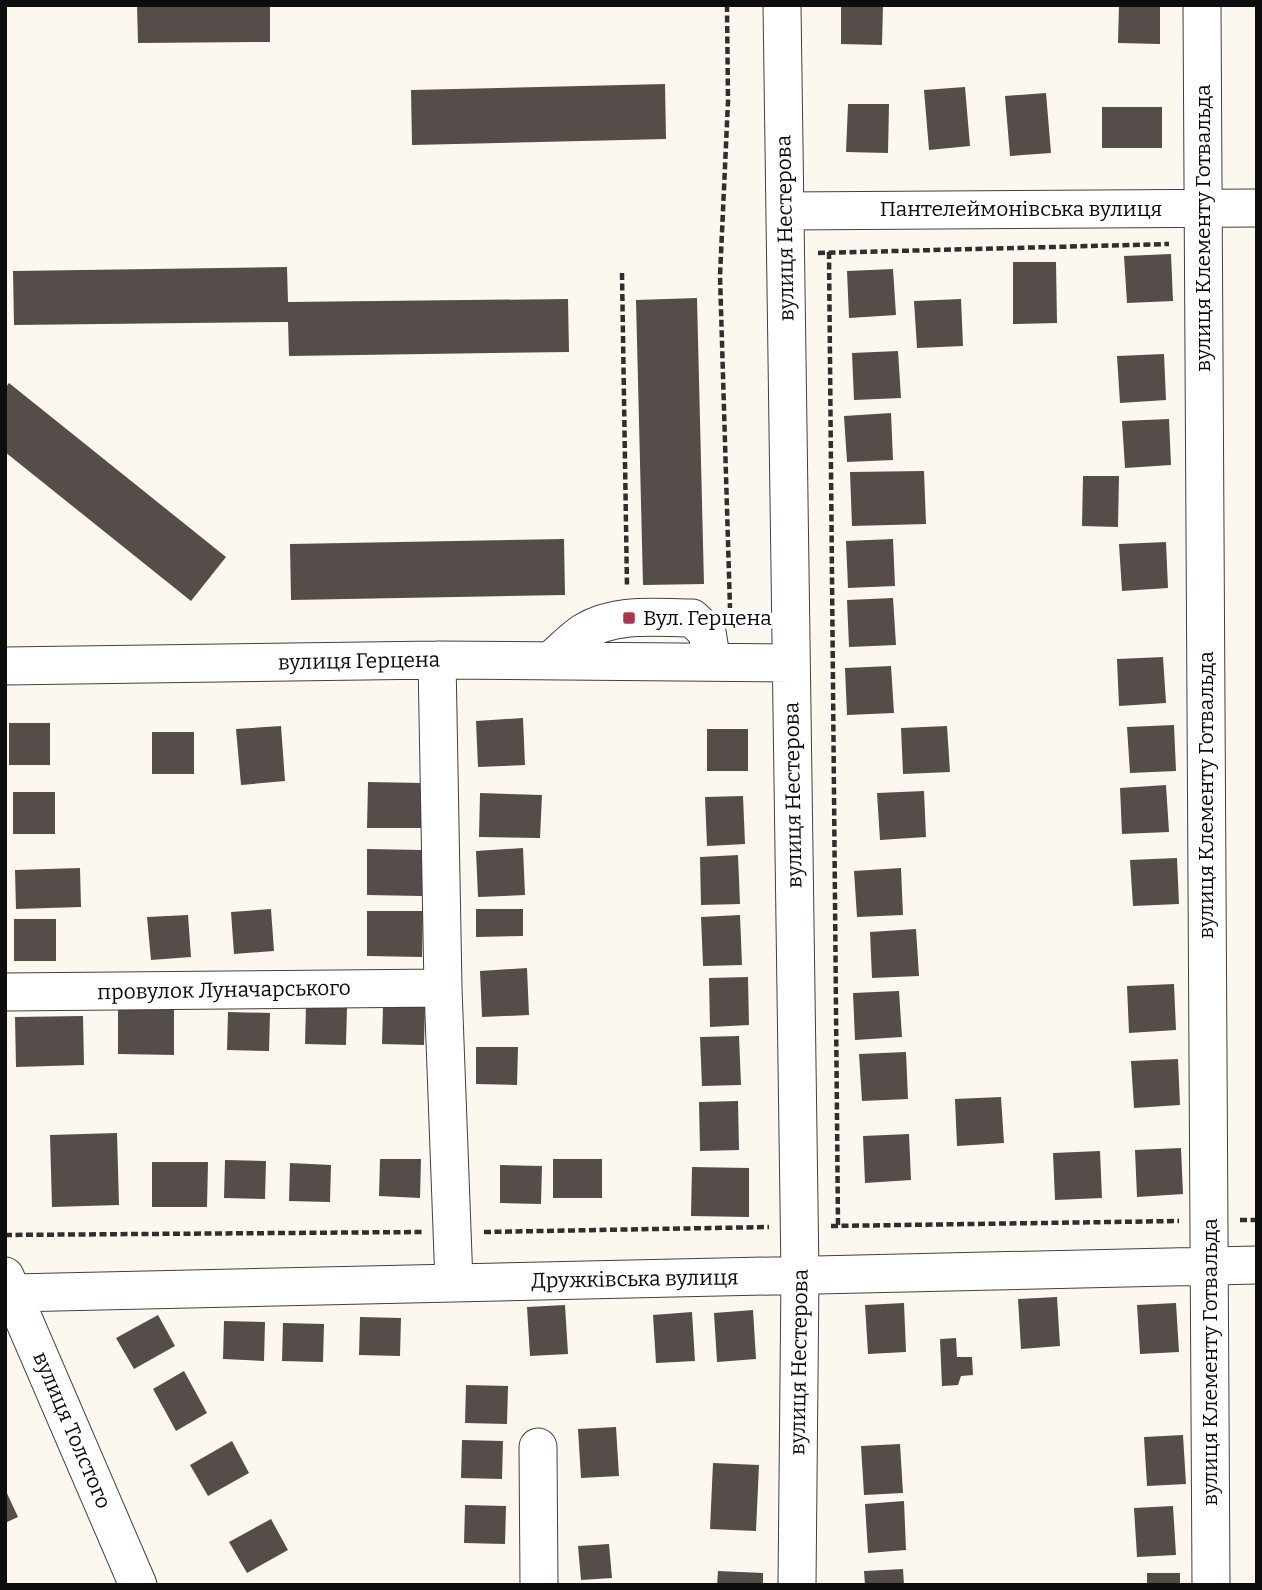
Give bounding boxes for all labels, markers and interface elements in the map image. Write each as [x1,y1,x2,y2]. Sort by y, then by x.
street label: вулиця Клементу Готвальда [1190,84,1216,372]
street label: вулиця Нестерова [770,134,800,321]
street label: Пантелеймонівська вулиця [880,196,1162,222]
place label: Вул. Герцена [643,605,772,631]
marker: Вул. Герцена [621,610,637,626]
street label: вулиця Герцена [278,647,441,675]
street label: вулиця Клементу Готвальда [1193,651,1219,939]
street label: вулиця Нестерова [778,701,808,888]
street label: провулок Луначарського [97,975,351,1005]
street label: вулиця Клементу Готвальда [1197,1218,1223,1506]
street label: Дружківська вулиця [531,1264,739,1294]
street label: вулиця Нестерова [784,1268,814,1455]
street label: вулиця Толстого [27,1348,117,1512]

